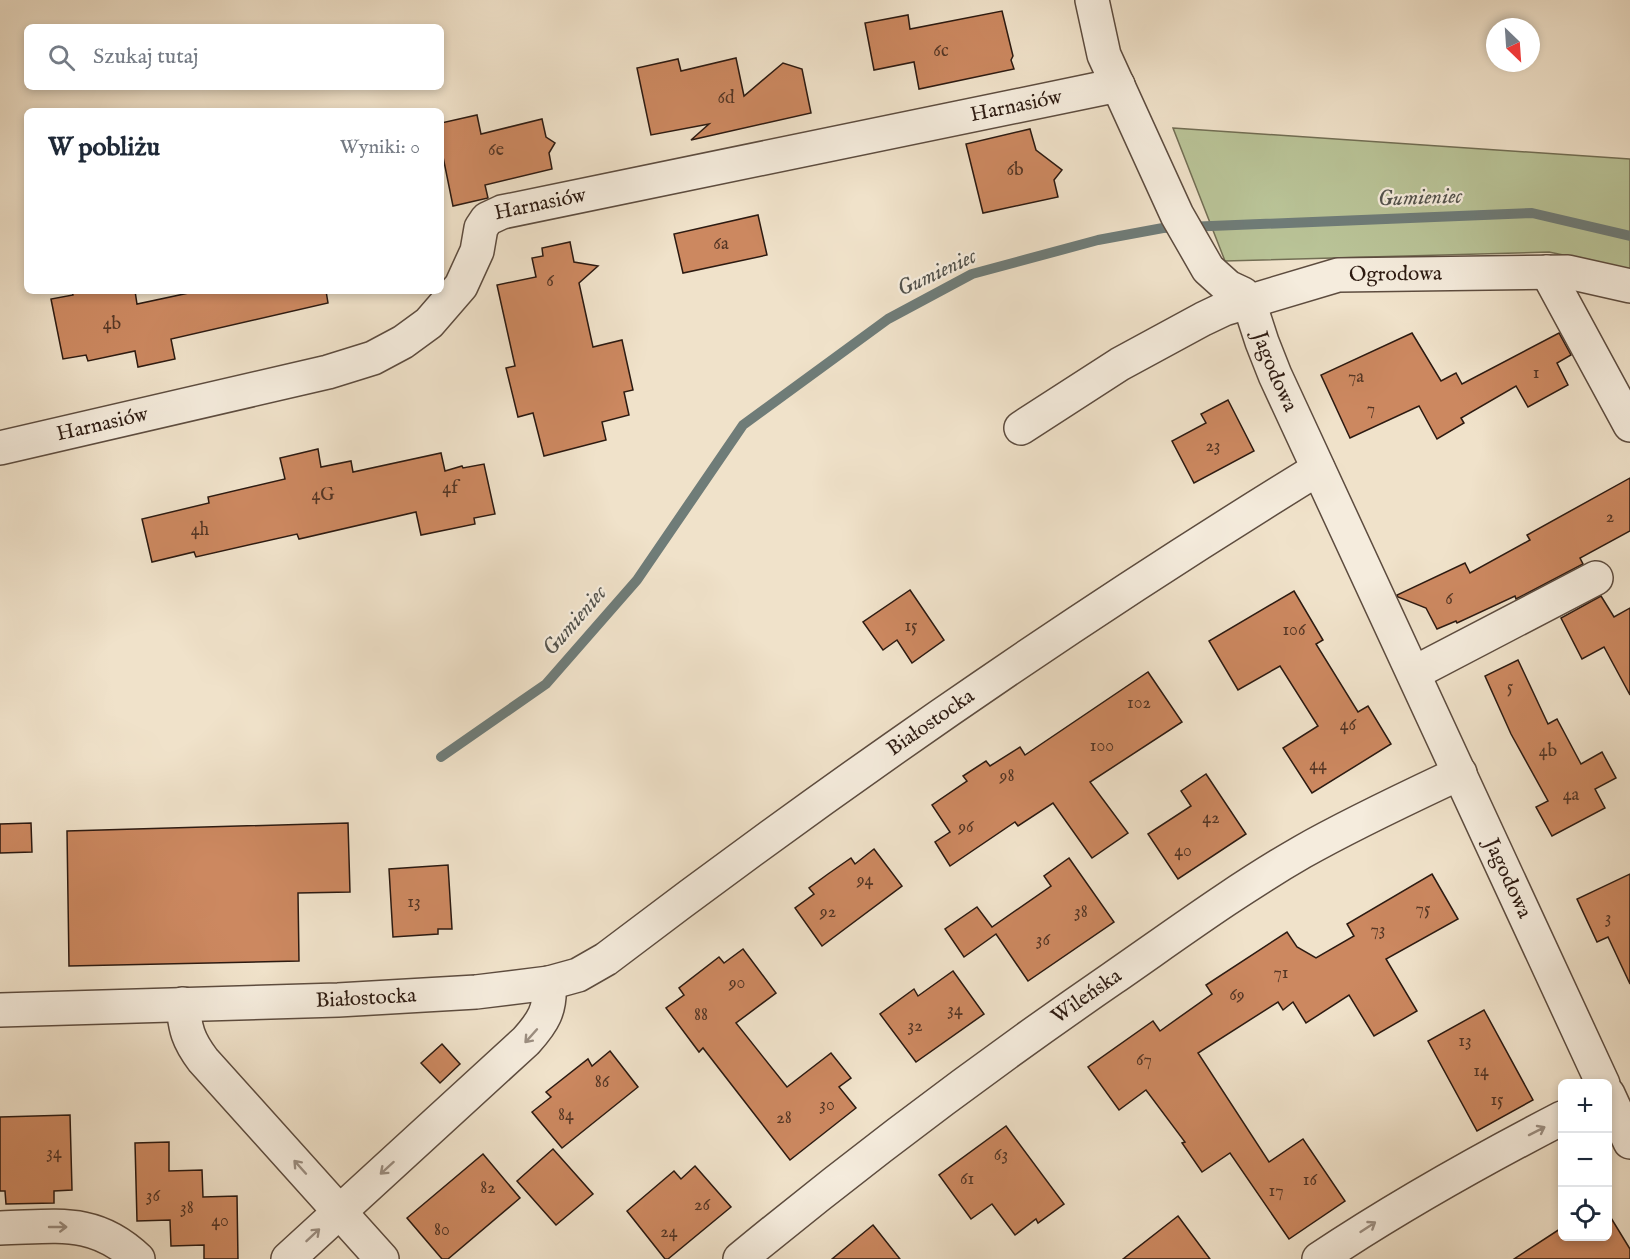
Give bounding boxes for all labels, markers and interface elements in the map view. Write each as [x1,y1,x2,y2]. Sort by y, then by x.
north arrow [1486,18,1540,72]
search box [24,24,444,90]
house number: 6c [933,40,949,63]
icon: search [45,41,78,74]
text: Szukaj tutaj [93,43,198,71]
street label: Harnasiów [968,83,1065,129]
house number: 6d [717,87,735,110]
text: W pobliżu [48,131,160,164]
text: Wyniki: 0 [340,135,420,160]
house number: 6e [488,139,504,162]
house number: 6b [1006,159,1024,182]
street label: Harnasiów [492,181,589,227]
water label: Gumieniec [1377,183,1463,213]
house number: 6a [713,233,729,256]
water label: Gumieniec [893,242,982,304]
street label: Ogrodowa [1349,260,1443,288]
house number: 6 [546,270,554,293]
house number: 4b [103,313,122,336]
street label: Jagodowa [1245,326,1304,417]
house number: 1 [1533,362,1539,385]
house number: 7a [1348,366,1364,389]
house number: 7 [1367,398,1375,421]
street label: Harnasiów [54,400,152,448]
house number: 23 [1205,435,1221,458]
house number: 4f [442,477,461,500]
house number: 4G [311,484,335,507]
house number: 2 [1606,506,1614,529]
house number: 4h [191,519,210,542]
water label: Gumieniec [537,580,614,662]
house number: 6 [1445,588,1453,611]
house number: 15 [904,615,918,638]
house number: 106 [1282,619,1306,642]
house number: 5 [1507,676,1514,699]
street label: Białostocka [882,682,981,762]
house number: 102 [1127,692,1151,715]
house number: 46 [1340,714,1357,737]
house number: 100 [1090,735,1114,758]
house number: 4b [1539,740,1558,763]
house number: 44 [1309,754,1327,777]
house number: 98 [999,765,1014,788]
house number: 4a [1563,784,1580,807]
house number: 42 [1202,807,1220,830]
house number: 96 [957,816,974,839]
street label: Jagodowa [1477,832,1538,923]
house number: 40 [1174,840,1192,863]
house number: 94 [856,869,873,892]
house number: 13 [407,891,421,914]
house number: 75 [1416,898,1431,921]
house number: 92 [819,901,836,924]
house number: 38 [1074,901,1088,924]
house number: 3 [1605,907,1611,930]
house number: 73 [1370,919,1386,942]
house number: 36 [1036,929,1051,952]
street label: Wileńska [1046,962,1128,1030]
house number: 71 [1273,962,1289,985]
house number: 90 [728,972,745,995]
street label: Białostocka [315,982,418,1014]
house number: 69 [1229,984,1245,1007]
house number: 34 [947,999,963,1022]
house number: 88 [694,1004,708,1027]
house number: 32 [907,1015,923,1038]
one-way arrow [524,1028,538,1043]
house number: 13 [1458,1030,1472,1053]
house number: 67 [1136,1049,1152,1072]
house number: 14 [1473,1060,1489,1083]
house number: 86 [595,1071,610,1094]
map controls [1558,1079,1612,1241]
button: + [1558,1079,1612,1133]
house number: 15 [1490,1089,1504,1112]
house number: 30 [819,1094,835,1117]
house number: 84 [558,1104,574,1127]
house number: 28 [776,1107,792,1130]
one-way arrow [1528,1125,1546,1136]
button: − [1558,1133,1612,1187]
house number: 34 [46,1142,62,1165]
house number: 63 [994,1144,1008,1167]
one-way arrow [293,1160,307,1175]
one-way arrow [379,1161,394,1175]
house number: 61 [960,1168,974,1191]
house number: 16 [1303,1169,1318,1192]
house number: 82 [480,1177,496,1200]
house number: 17 [1268,1180,1284,1203]
house number: 36 [146,1185,161,1208]
button: locate [1558,1187,1612,1241]
house number: 26 [694,1194,710,1217]
house number: 38 [180,1197,194,1220]
house number: 40 [211,1210,229,1233]
house number: 80 [434,1219,450,1242]
one-way arrow [48,1221,68,1233]
house number: 24 [660,1221,678,1244]
one-way arrow [1359,1221,1376,1233]
one-way arrow [306,1228,321,1242]

